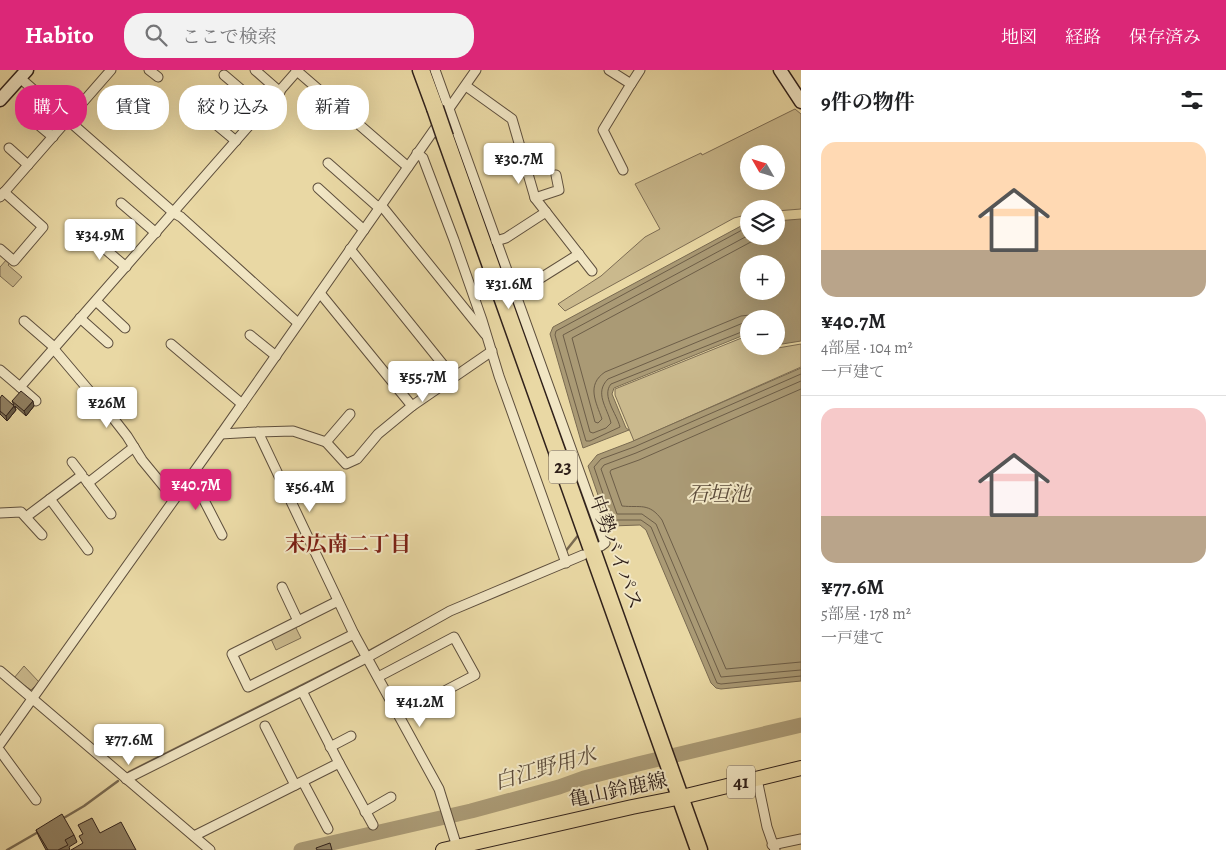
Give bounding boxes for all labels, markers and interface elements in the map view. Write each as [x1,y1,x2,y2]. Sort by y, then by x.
search box [124,13,474,58]
text: Habito [25,19,94,51]
icon: search [142,21,170,49]
text: ここで検索 [182,24,277,50]
text: 地図 [1001,25,1037,49]
text: 経路 [1065,25,1101,49]
text: 保存済み [1129,25,1201,49]
chip: 購入 [15,85,87,130]
chip: 賃貸 [97,85,169,130]
chip: 絞り込み [179,85,287,130]
chip: 新着 [297,85,369,130]
icon: filters [1178,86,1206,114]
text: 9件の物件 [821,88,915,116]
pin: ¥30.7M [478,142,560,185]
north arrow [740,145,785,190]
map controls [740,145,785,355]
text: ¥30.7M [495,148,543,170]
icon: home [969,175,1059,265]
button: layers [740,200,785,245]
pin: ¥34.9M [59,218,141,261]
text: ¥34.9M [76,224,124,246]
button: + [740,255,785,300]
pin: ¥31.6M [468,268,550,310]
text: ¥31.6M [485,273,533,295]
text: ¥40.7M [821,307,886,335]
button: − [740,310,785,355]
text: 4部屋 · 104 m² [821,337,913,359]
pin: ¥55.7M [382,360,464,403]
text: 一戸建て [821,361,885,383]
text: ¥55.7M [399,366,447,388]
pin: ¥26M [77,386,137,429]
text: ¥26M [88,392,126,414]
icon: home [969,440,1059,530]
road number: 23 [549,451,577,484]
pin: ¥40.7M [155,468,237,511]
pin: ¥56.4M [269,470,351,513]
text: ¥40.7M [171,474,221,496]
text: ¥56.4M [286,476,334,498]
water label: 石垣池 [688,480,752,508]
street label: 中勢バイパス [583,491,649,613]
district label: 末広南二丁目 [285,530,411,558]
text: ¥77.6M [821,573,884,601]
text: 5部屋 · 178 m² [821,603,911,625]
text: 一戸建て [821,627,885,649]
pin: ¥41.2M [379,686,461,728]
text: ¥41.2M [396,691,444,713]
pin: ¥77.6M [88,724,170,766]
text: ¥77.6M [105,729,153,751]
water label: 白江野用水 [491,740,601,796]
street label: 亀山鈴鹿線 [566,766,670,814]
road number: 41 [727,766,755,799]

